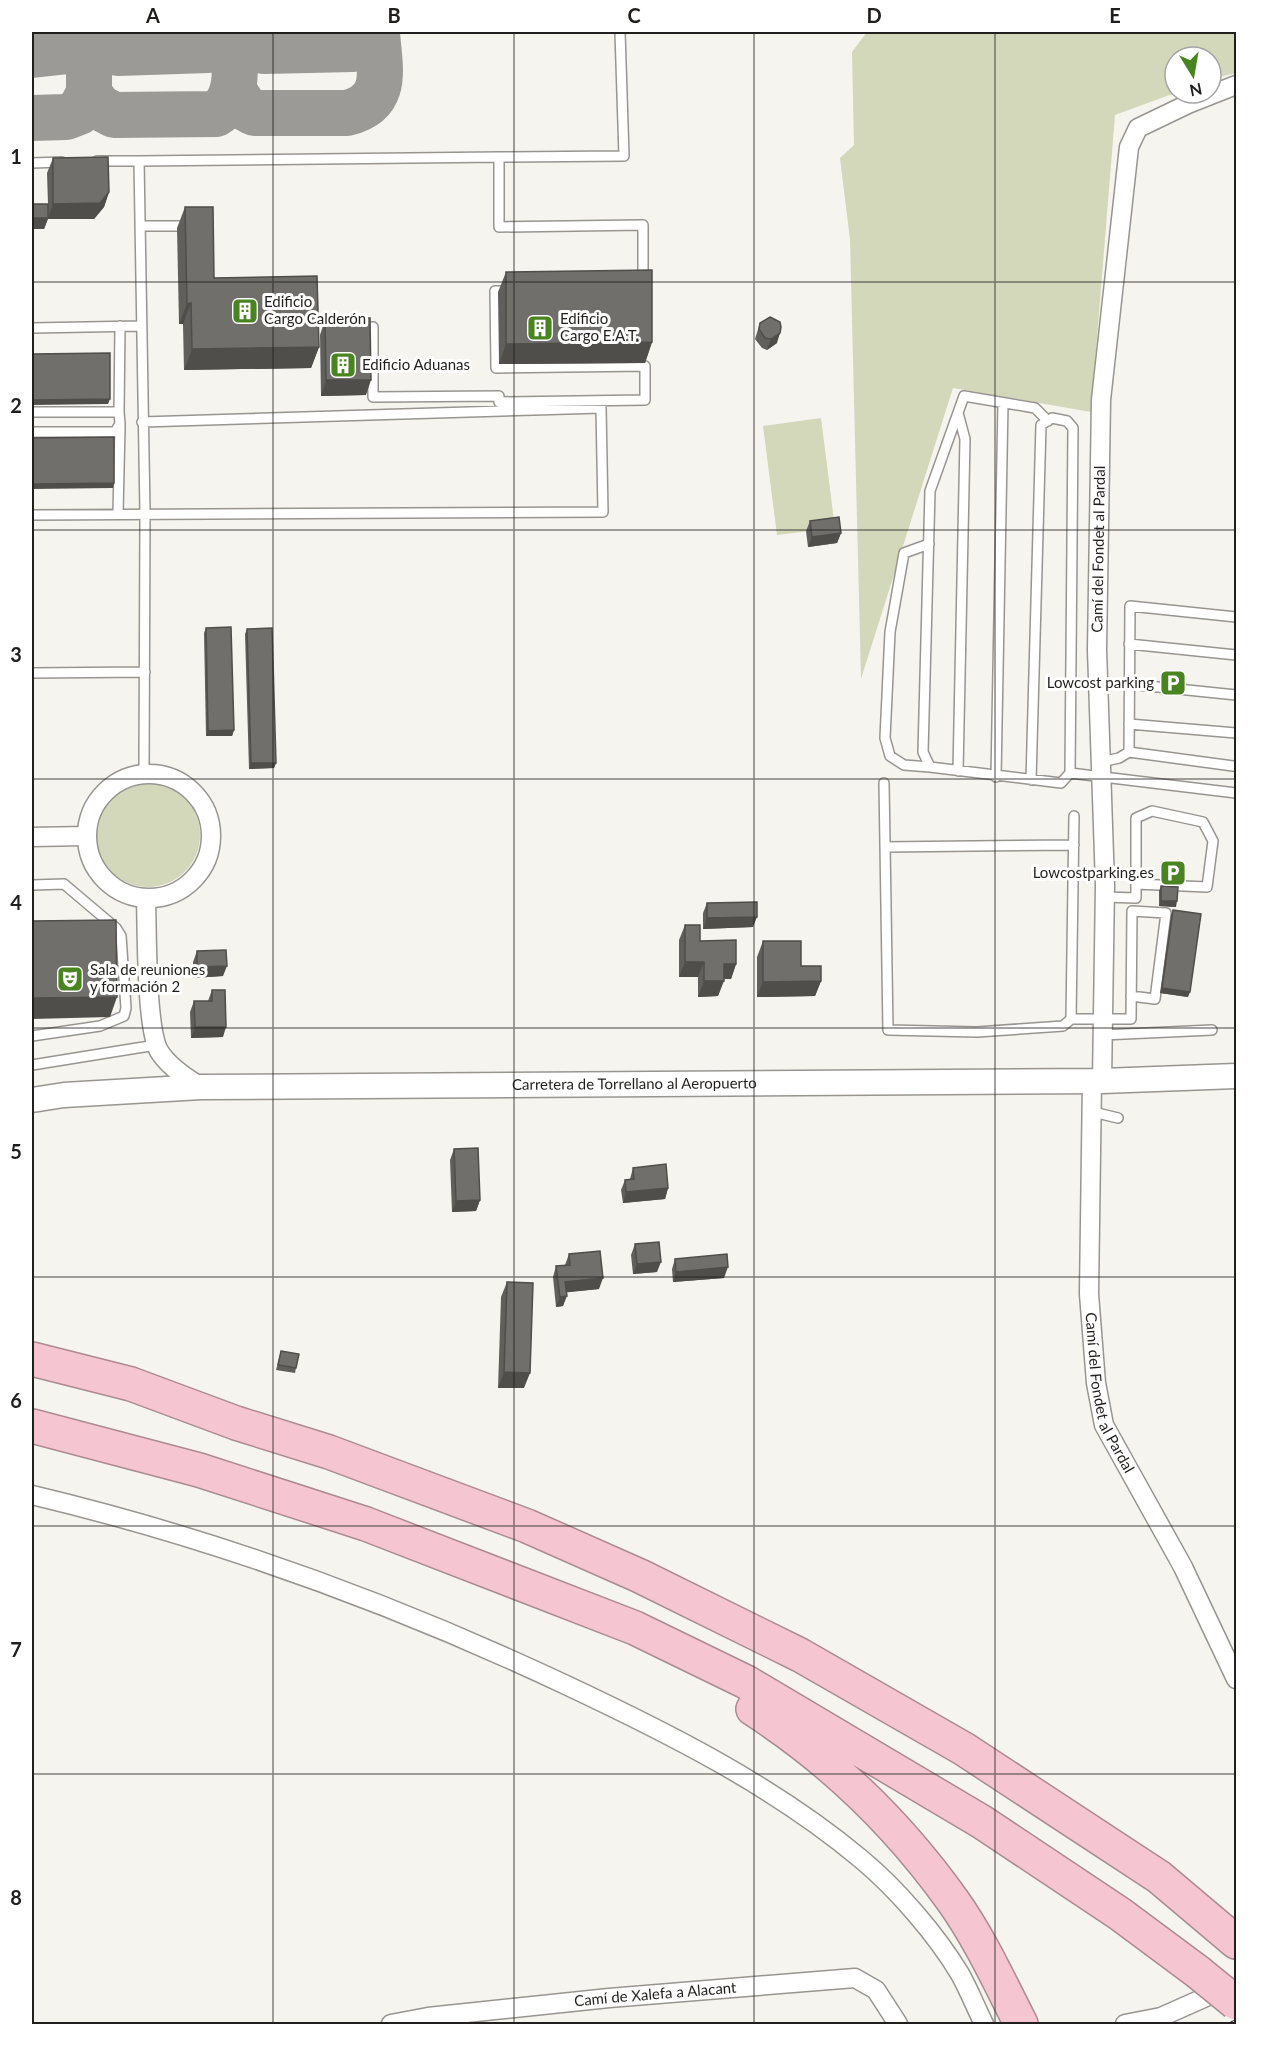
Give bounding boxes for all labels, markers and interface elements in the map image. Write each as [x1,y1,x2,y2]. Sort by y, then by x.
text: A [145,3,160,27]
text: B [387,3,401,27]
text: C [627,3,641,27]
text: D [866,3,882,27]
text: E [1109,3,1121,27]
north arrow [1163,45,1223,105]
text: N [1188,80,1204,101]
text: 1 [10,144,22,168]
place label: Edificio Cargo Calderón [264,292,366,327]
building icon: Edificio Cargo Calderón [230,296,260,326]
place label: Edificio Cargo E.A.T. [560,309,639,344]
building icon: Edificio Cargo E.A.T. [525,313,555,343]
building icon: Edificio Aduanas [328,350,358,380]
place label: Edificio Aduanas [362,355,470,373]
text: 2 [10,393,22,417]
street label: Camí del Fondet al Pardal [1087,466,1108,633]
text: 3 [10,642,22,666]
parking icon: Lowcost parking [1158,668,1188,698]
place label: Lowcost parking [1047,673,1154,691]
parking icon: Lowcostparking.es [1158,858,1188,888]
place label: Lowcostparking.es [1033,863,1154,881]
text: 4 [10,890,22,914]
place label: Sala de reuniones y formación 2 [90,960,205,995]
theatre icon: Sala de reuniones y formación 2 [55,964,85,994]
street label: Carretera de Torrellano al Aeropuerto [512,1073,757,1093]
text: 5 [10,1139,22,1163]
street label: Camí del Fondet al Pardal [1082,1312,1139,1476]
text: 6 [10,1388,22,1412]
text: 7 [10,1637,22,1661]
text: 8 [10,1885,22,1909]
street label: Camí de Xalefa a Alacant [573,1978,738,2010]

